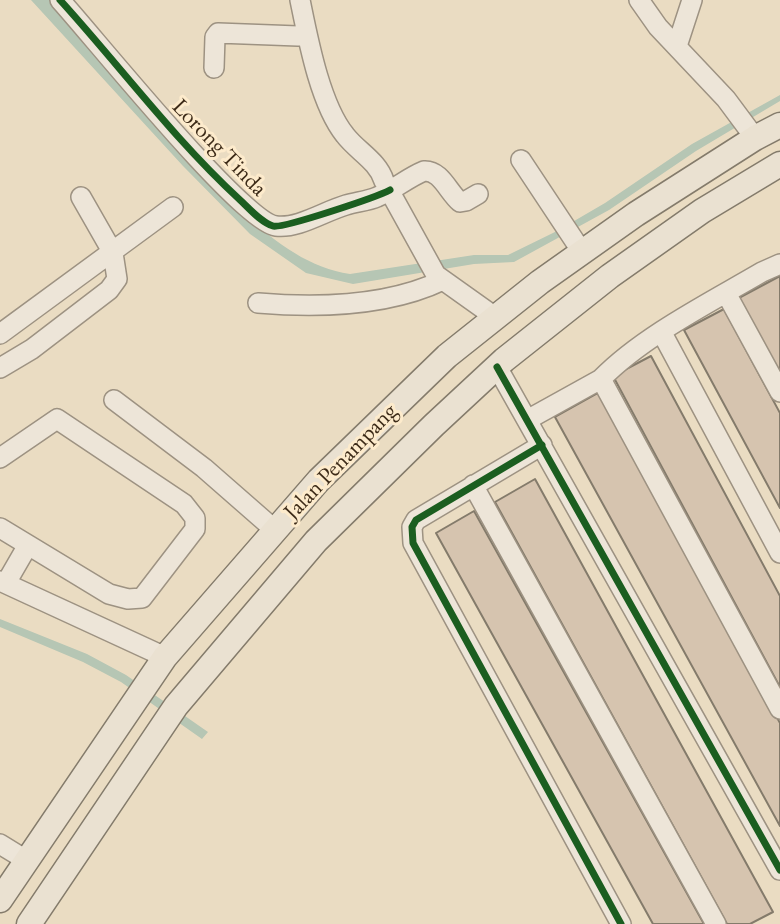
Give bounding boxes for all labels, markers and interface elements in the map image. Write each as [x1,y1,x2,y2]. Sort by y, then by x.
street label: Lorong Tinda [166,94,272,202]
street label: Jalan Penampang [279,398,403,526]

